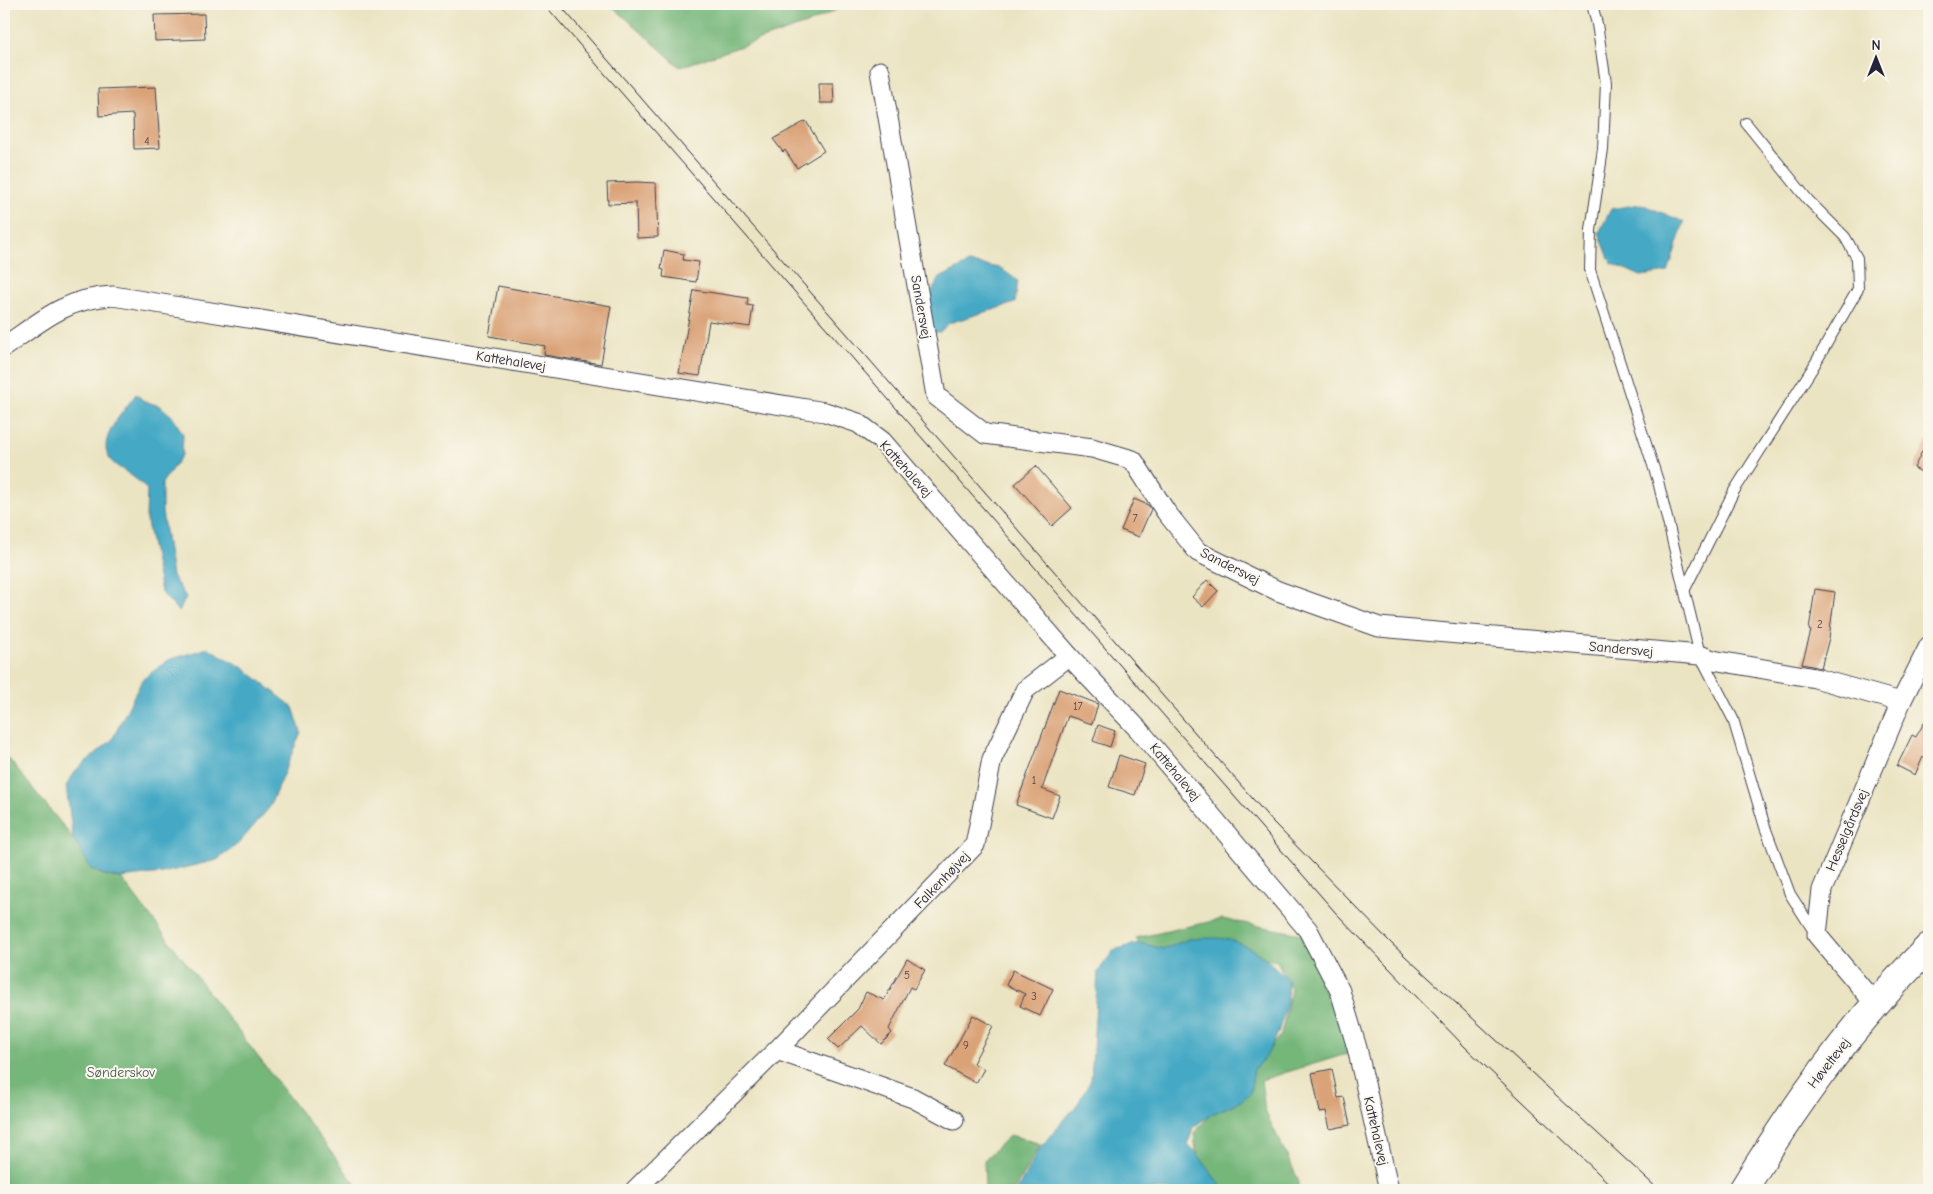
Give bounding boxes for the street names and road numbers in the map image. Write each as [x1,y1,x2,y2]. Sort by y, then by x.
street label: Sandersvej [907,274,935,340]
street label: Kattehalevej [475,347,547,375]
street label: Kattehalevej [876,437,936,501]
street label: Sandersvej [1197,544,1263,588]
street label: Sandersvej [1588,638,1654,660]
street label: Kattehalevej [1146,740,1204,804]
street label: Hesselgårdsvej [1822,786,1872,874]
street label: Falkenhøjvej [911,848,973,912]
street label: Høveltevej [1804,1034,1854,1092]
street label: Kattehalevej [1360,1095,1392,1167]

